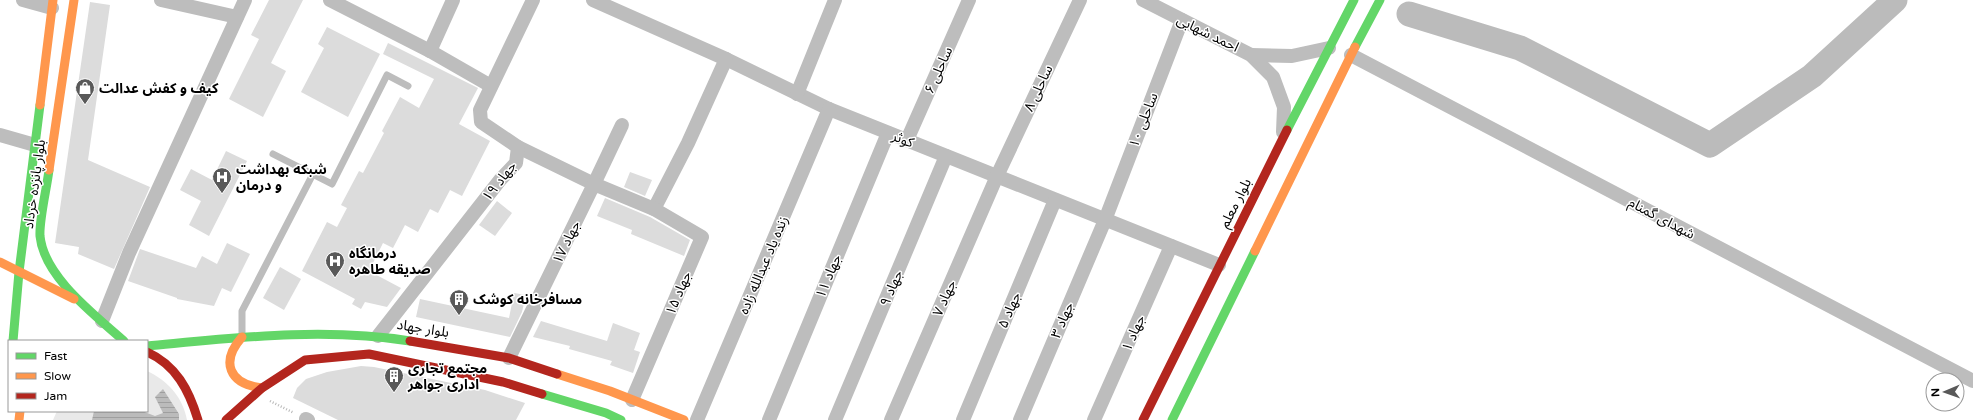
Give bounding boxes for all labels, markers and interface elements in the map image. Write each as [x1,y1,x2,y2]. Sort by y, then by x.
street label: احمد شهابی [1174,11,1242,56]
street label: ساحلی ۶ [921,44,956,96]
street label: ساحلی ۸ [1020,62,1057,114]
shop icon: کیف و کفش عدالت [74,77,96,105]
place label: کیف و کفش عدالت [99,80,219,97]
street label: ساحلی ۱۰ [1125,90,1162,150]
street label: کوثر [888,127,916,152]
street label: بلوار پانزده خرداد [20,138,50,230]
street label: جهاد ۱۹ [479,158,520,205]
place label: شبکه بهداشت و درمان [236,161,327,194]
hospital icon: شبکه بهداشت و درمان [211,166,233,194]
street label: بلوار معلم [1216,175,1257,232]
street label: شهدای گمنام [1625,194,1698,245]
street label: زنده یاد عبدالله زاده [735,213,792,317]
street label: جهاد ۱۷ [549,218,584,267]
place label: درمانگاه صدیقه طاهره [349,245,431,278]
hospital icon: درمانگاه صدیقه طاهره [324,250,346,278]
street label: جهاد ۱۱ [812,252,845,301]
street label: جهاد ۹ [876,267,907,309]
street label: جهاد ۱۵ [662,269,695,318]
street label: جهاد ۷ [929,277,960,319]
building icon: مسافرخانه کوشک [448,288,470,316]
street label: جهاد ۵ [994,289,1025,331]
place label: مسافرخانه کوشک [473,291,582,308]
street label: جهاد ۳ [1047,299,1078,341]
street label: جهاد ۱ [1118,312,1149,354]
street label: بلوار جهاد [396,316,451,341]
legend [8,340,148,412]
text: Fast [44,349,68,363]
place label: مجتمع تجاری اداری جواهر [407,360,487,393]
building icon: مجتمع تجاری اداری جواهر [383,365,405,393]
text: Slow [44,369,71,383]
north arrow [1925,372,1965,412]
text: N [1929,388,1942,397]
text: Jam [44,389,67,403]

